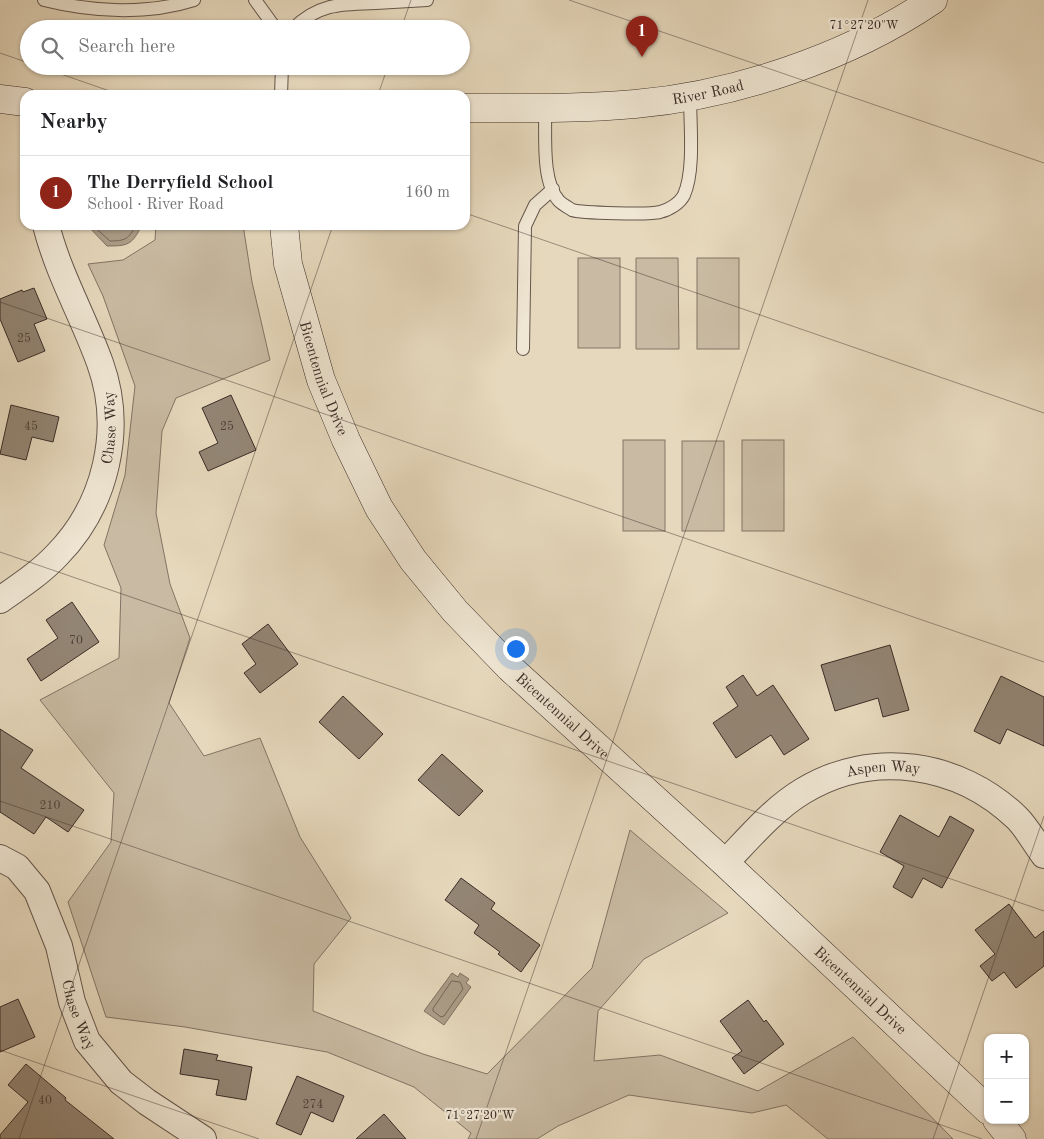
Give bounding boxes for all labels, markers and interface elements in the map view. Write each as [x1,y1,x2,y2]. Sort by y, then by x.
pin: 1 [626,16,658,57]
search box [20,20,470,75]
text: 71°27'20"W [829,20,899,32]
icon: search [38,34,66,62]
text: Search here [78,38,175,57]
street label: River Road [671,79,746,108]
text: Nearby [40,112,108,133]
text: The Derryfield School [87,174,273,193]
text: 1 [51,185,61,201]
text: 160 m [405,185,450,201]
text: School · River Road [87,197,224,213]
street label: Bicentennial Drive [296,320,349,438]
house number: 25 [17,332,31,345]
street label: Chase Way [100,390,120,466]
house number: 45 [24,420,38,433]
house number: 25 [220,420,234,433]
house number: 70 [69,635,83,647]
your location [503,636,529,662]
street label: Bicentennial Drive [512,671,611,763]
street label: Aspen Way [845,760,921,781]
house number: 210 [40,800,60,812]
street label: Bicentennial Drive [811,945,909,1038]
street label: Chase Way [58,978,97,1053]
map controls [984,1034,1029,1124]
button: + [984,1034,1029,1079]
button: − [984,1079,1029,1124]
house number: 40 [38,1095,52,1107]
house number: 274 [303,1099,323,1111]
text: 71°27'20"W [445,1110,515,1122]

